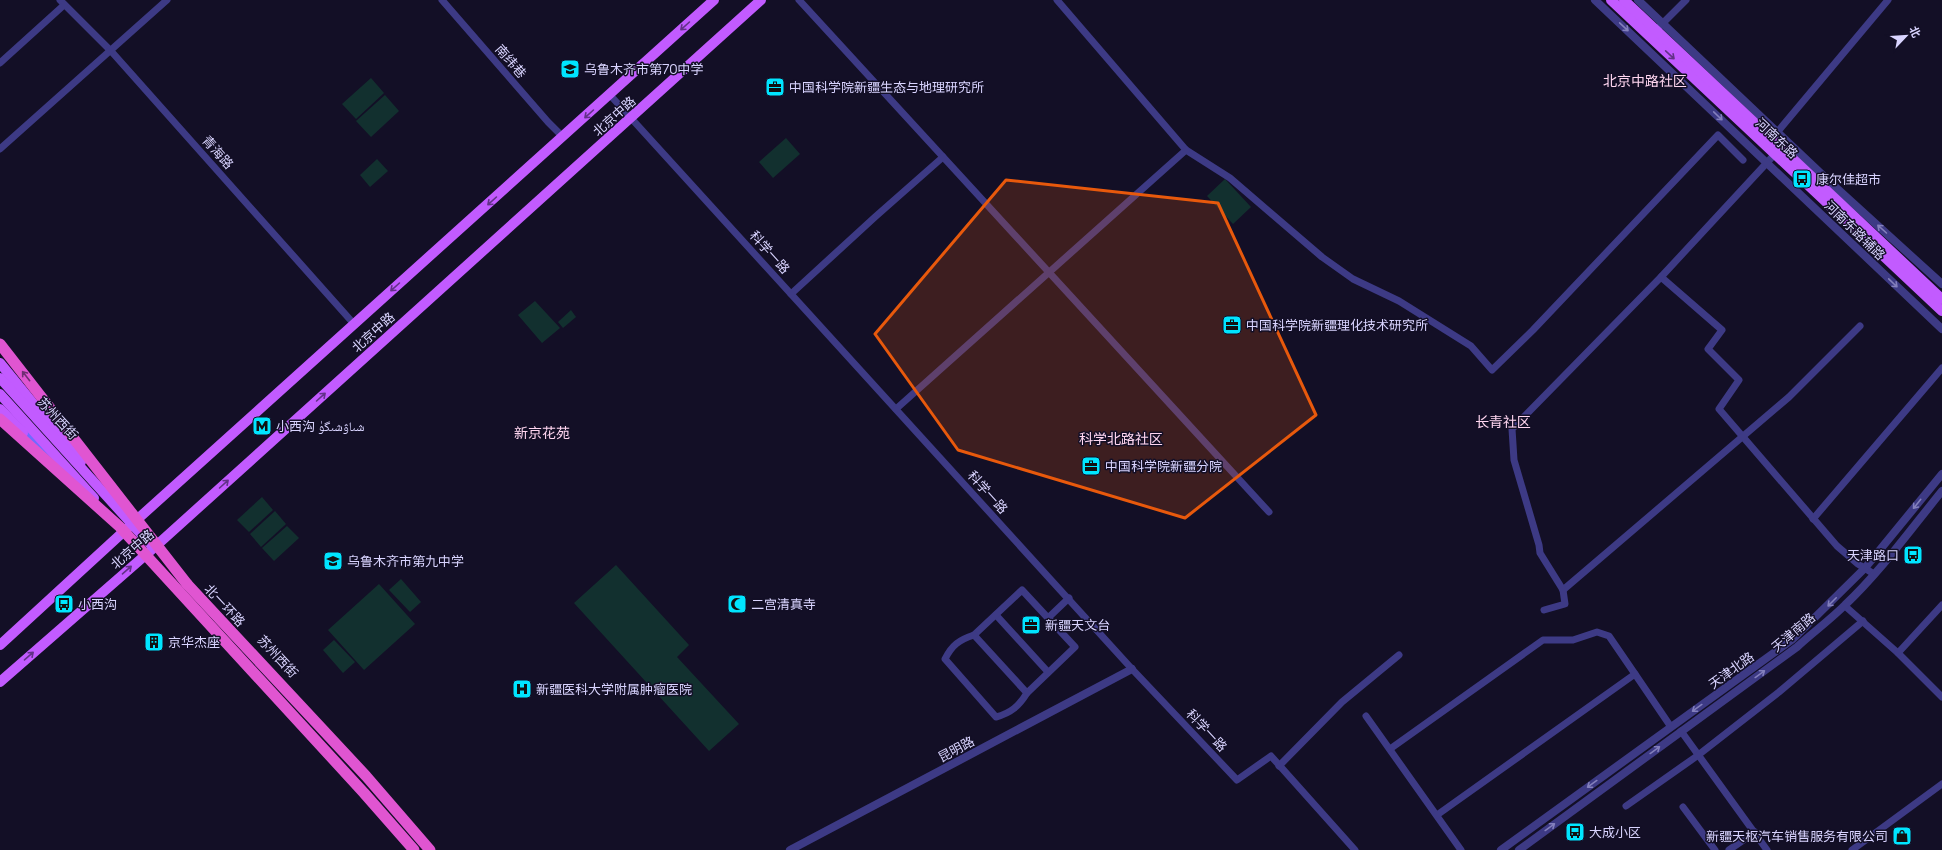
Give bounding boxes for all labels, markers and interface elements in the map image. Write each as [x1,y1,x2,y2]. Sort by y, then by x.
north arrow [1886,16,1926,56]
one-way arrow [680,22,690,31]
one-way arrow [1618,22,1628,31]
text: 北 [1906,24,1924,40]
street label: 南纬巷 [491,41,530,82]
one-way arrow [1665,51,1675,60]
school or university icon: 乌鲁木齐市第70中学 [559,58,581,80]
place label: 乌鲁木齐市第70中学 [584,61,704,78]
district label: 北京中路社区 [1603,72,1687,90]
office icon: 中国科学院新疆生态与地理研究所 [764,76,786,98]
place label: 中国科学院新疆生态与地理研究所 [789,79,984,96]
street label: 北京中路 [589,93,639,140]
one-way arrow [584,109,594,118]
one-way arrow [1713,112,1723,121]
street label: 河南东路 [1752,114,1801,162]
street label: 青海路 [198,132,237,173]
bus stop icon: 康尔佳超市 [1791,168,1813,190]
place label: 康尔佳超市 [1816,171,1881,188]
one-way arrow [487,196,498,205]
street label: 河南东路辅路 [1821,197,1889,264]
one-way arrow [1877,225,1887,234]
street label: 科学一路 [746,227,793,277]
one-way arrow [1888,278,1898,288]
one-way arrow [391,282,401,291]
street label: 北京中路 [348,309,398,356]
office icon: 中国科学院新疆理化技术研究所 [1221,314,1243,336]
place label: 中国科学院新疆理化技术研究所 [1246,317,1428,334]
one-way arrow [21,371,30,382]
one-way arrow [316,392,326,402]
street label: 苏州西街 [34,394,82,443]
district label: 长青社区 [1475,413,1531,431]
metro station icon: 小西沟 شىاۋشىگۈ [251,415,273,437]
place label: 小西沟 شىاۋشىگۈ [276,418,364,435]
district label: 新京花苑 [514,424,570,442]
district label: 科学北路社区 [1079,430,1163,448]
office icon: 中国科学院新疆分院 [1080,455,1102,477]
place label: 中国科学院新疆分院 [1105,458,1222,475]
street label: 科学一路 [964,467,1011,517]
one-way arrow [219,479,229,489]
one-way arrow [1913,499,1922,509]
street label: 北京中路 [107,526,158,573]
bus stop icon: 天津路口 [1902,544,1924,566]
place label: 天津路口 [1847,547,1899,564]
school or university icon: 乌鲁木齐市第九中学 [322,550,344,572]
place label: 乌鲁木齐市第九中学 [347,553,464,570]
one-way arrow [121,566,131,575]
street label: 北一环路 [201,581,249,630]
bus stop icon: 小西沟 [53,593,75,615]
mosque icon: 二宫清真寺 [726,593,748,615]
place label: 小西沟 [78,596,117,613]
place label: 二宫清真寺 [751,596,816,613]
one-way arrow [1827,597,1837,607]
street label: 天津南路 [1768,609,1819,656]
office icon: 新疆天文台 [1020,614,1042,636]
place label: 新疆天文台 [1045,617,1110,634]
building icon: 京华杰座 [143,631,165,653]
street label: 苏州西街 [254,632,302,681]
place label: 京华杰座 [168,634,220,651]
street label: 天津北路 [1705,648,1757,693]
one-way arrow [24,651,34,661]
one-way arrow [1755,669,1766,678]
hospital icon: 新疆医科大学附属肿瘤医院 [511,678,533,700]
place label: 新疆医科大学附属肿瘤医院 [536,681,692,698]
one-way arrow [1692,704,1703,712]
street label: 科学一路 [1183,706,1231,755]
street label: 昆明路 [935,733,977,766]
one-way arrow [1649,746,1660,754]
one-way arrow [1587,780,1598,788]
bus stop icon: 大成小区 [1564,821,1586,843]
one-way arrow [1545,823,1556,831]
place label: 大成小区 [1589,824,1641,841]
shop icon: 新疆天枢汽车销售服务有限公司 [1891,825,1913,847]
place label: 新疆天枢汽车销售服务有限公司 [1706,828,1888,845]

